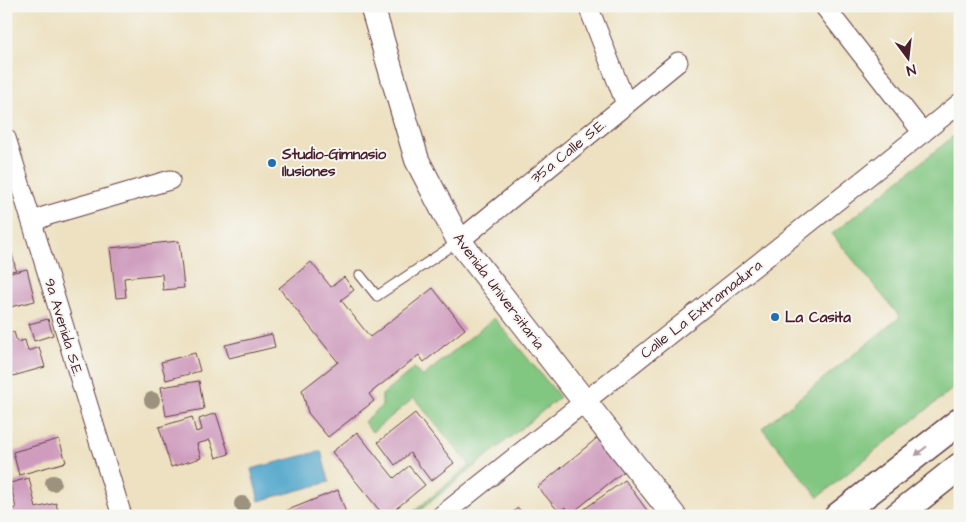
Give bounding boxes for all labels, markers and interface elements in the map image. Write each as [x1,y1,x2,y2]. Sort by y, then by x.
north arrow [884,32,934,82]
text: N [904,59,918,80]
street label: 35a Calle S.E. [526,114,611,188]
place label: Studio-Gimnasio Ilusiones [281,144,387,182]
marker: Studio-Gimnasio Ilusiones [266,157,278,169]
street label: Avenida Universitaria [448,229,550,354]
street label: Calle La Extramadura [636,255,767,364]
street label: 9a Avenida S.E. [39,276,88,379]
place label: La Casita [785,307,851,328]
marker: La Casita [769,311,781,323]
one-way arrow [915,445,928,456]

